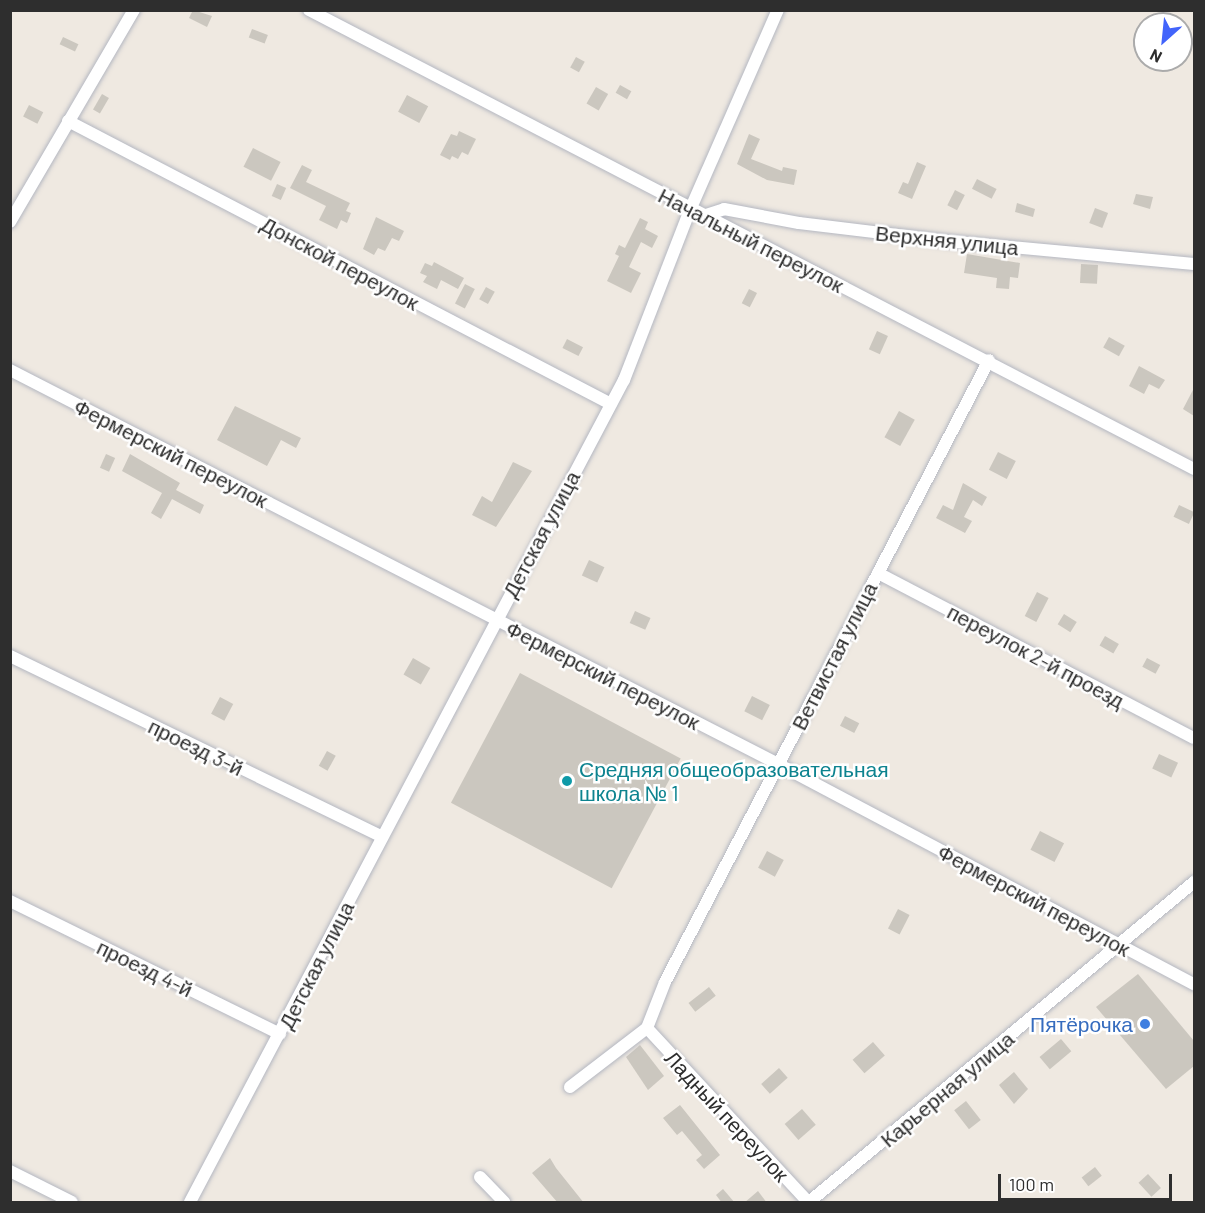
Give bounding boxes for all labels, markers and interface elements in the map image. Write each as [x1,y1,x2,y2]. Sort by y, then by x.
north arrow [1133,12,1193,72]
text: N [1146,46,1165,68]
street label: Начальный переулок [654,182,848,298]
street label: Донской переулок [257,211,423,315]
street label: Верхняя улица [874,220,1020,260]
street label: Фермерский переулок [70,393,272,513]
street label: Детская улица [497,466,585,602]
street label: Ветвистая улица [786,578,882,734]
street label: переулок 2-й проезд [943,599,1129,713]
street label: Фермерский переулок [502,615,704,735]
street label: проезд 3-й [144,713,248,781]
place label: Средняя общеобразовательная школа № 1 [579,756,889,806]
marker: Средняя общеобразовательная школа № 1 [560,774,574,788]
street label: Фермерский переулок [934,839,1134,961]
street label: Детская улица [273,897,359,1033]
street label: проезд 4-й [93,934,197,1002]
place label: Пятёрочка [1030,1011,1133,1037]
marker: Пятёрочка [1138,1017,1152,1031]
street label: Карьерная улица [875,1026,1019,1152]
street label: Ладный переулок [660,1045,794,1187]
scale bar [1001,1162,1175,1200]
text: 100 m [1009,1173,1054,1195]

